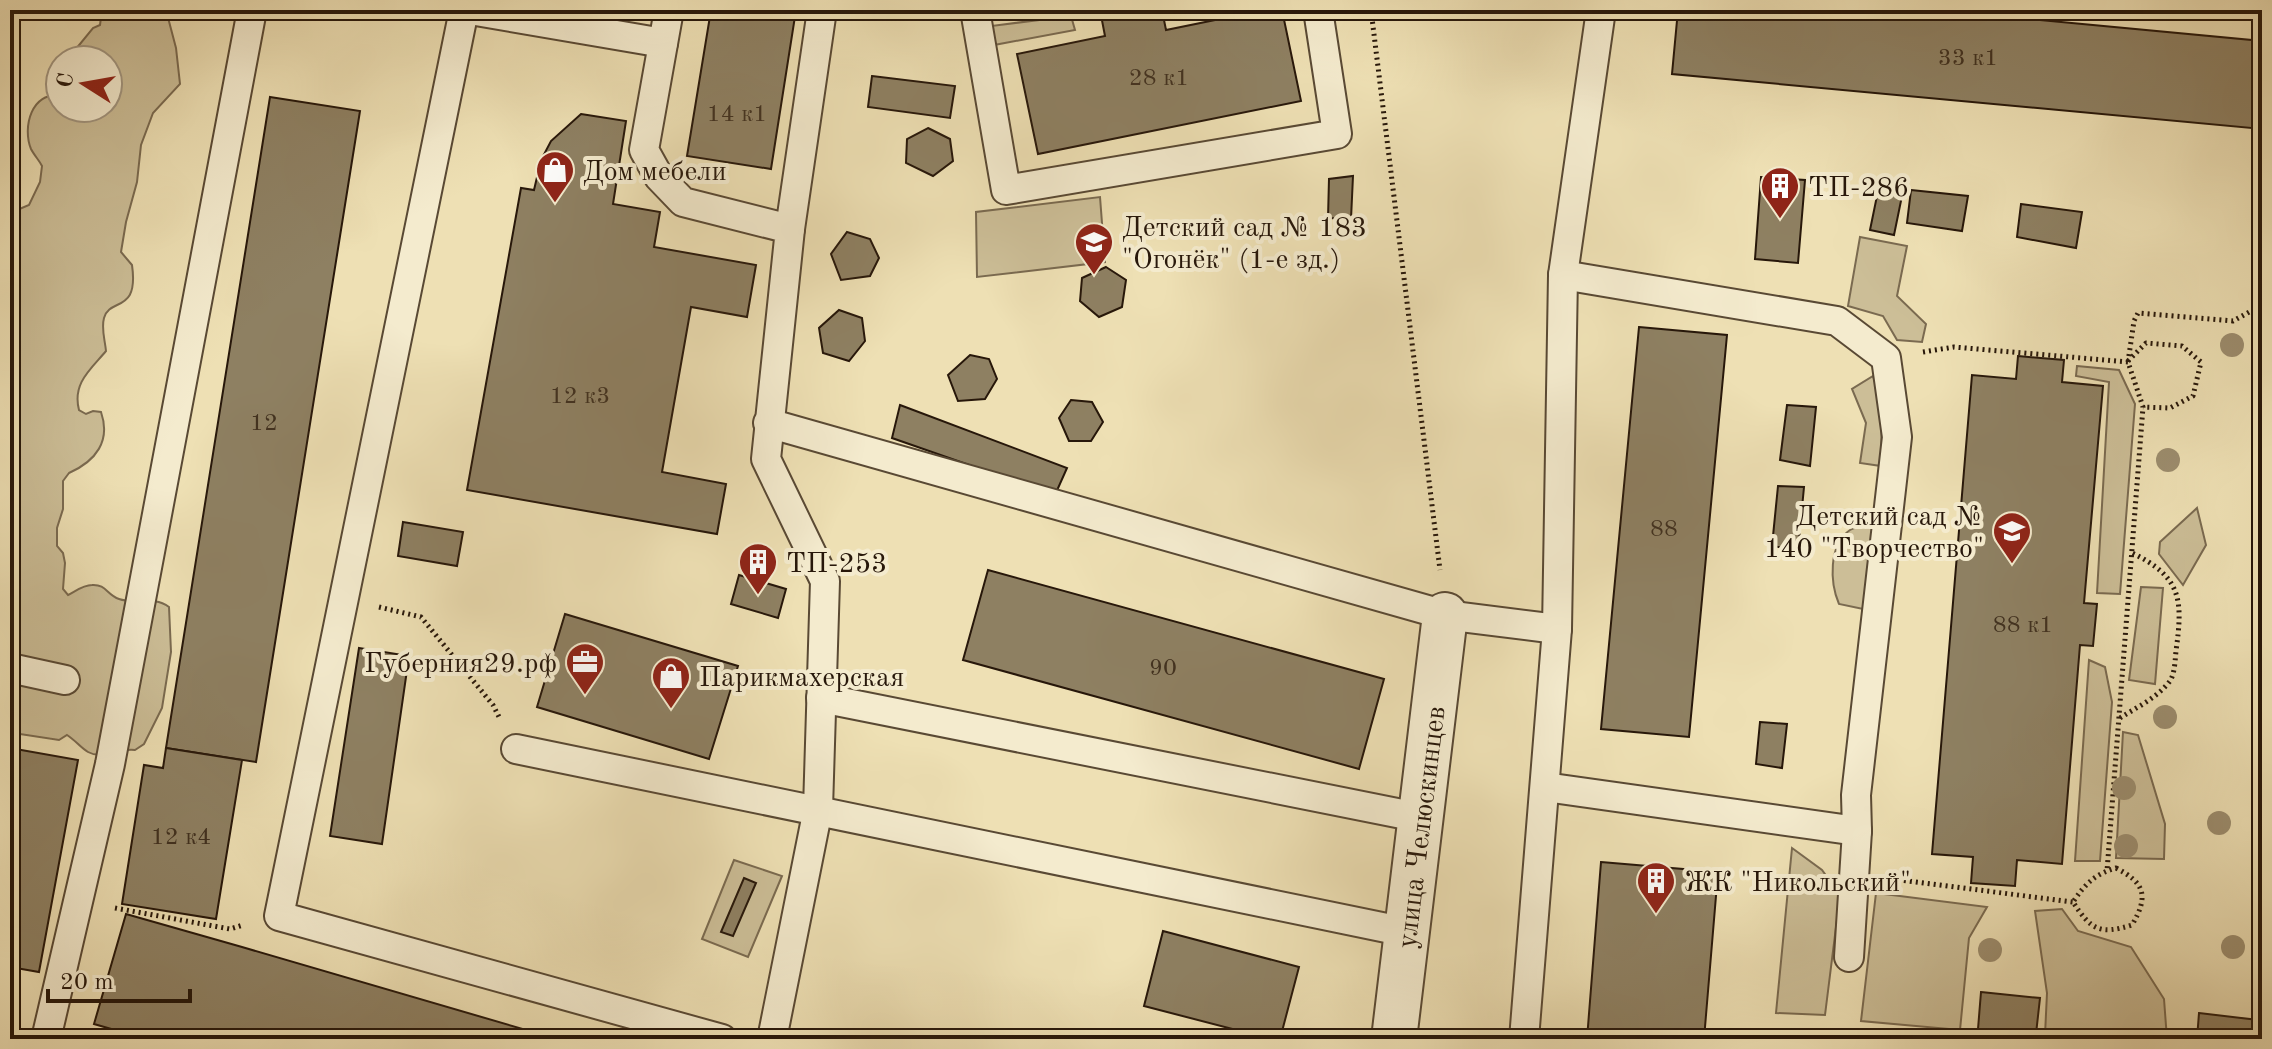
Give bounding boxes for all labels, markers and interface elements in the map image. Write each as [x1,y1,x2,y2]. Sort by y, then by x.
north arrow [44,44,124,124]
house number: 33 к1 [1938,47,1998,71]
house number: 28 к1 [1129,67,1189,91]
text: С [54,71,79,90]
house number: 14 к1 [707,103,767,127]
shop icon: Дом мебели [534,149,576,204]
place label: Дом мебели [583,159,727,187]
building icon: ТП-286 [1759,165,1801,220]
place label: ТП-286 [1808,175,1909,203]
place label: Детский сад № 183 "Огонёк" (1-е зд.) [1122,215,1367,275]
school or university icon: Детский сад № 183 "Огонёк" (1-е зд.) [1073,221,1115,276]
house number: 12 к3 [550,385,610,409]
house number: 12 [250,412,278,436]
place label: Детский сад № 140 "Творчество" [1764,504,1984,564]
school or university icon: Детский сад № 140 "Творчество" [1991,510,2033,565]
house number: 88 [1650,518,1678,542]
building icon: ТП-253 [737,541,779,596]
place label: ТП-253 [786,551,887,579]
house number: 88 к1 [1993,614,2053,638]
office icon: Губерния29.рф [564,641,606,696]
place label: Губерния29.рф [364,651,557,679]
shop icon: Парикмахерская [650,655,692,710]
house number: 90 [1149,657,1177,681]
place label: Парикмахерская [699,665,904,693]
street label: улица Челюскинцев [1394,705,1452,950]
house number: 12 к4 [151,826,211,850]
building icon: ЖК "Никольский" [1635,860,1677,915]
place label: ЖК "Никольский" [1684,870,1911,898]
scale bar [48,953,190,1003]
text: 20 m [60,971,114,995]

